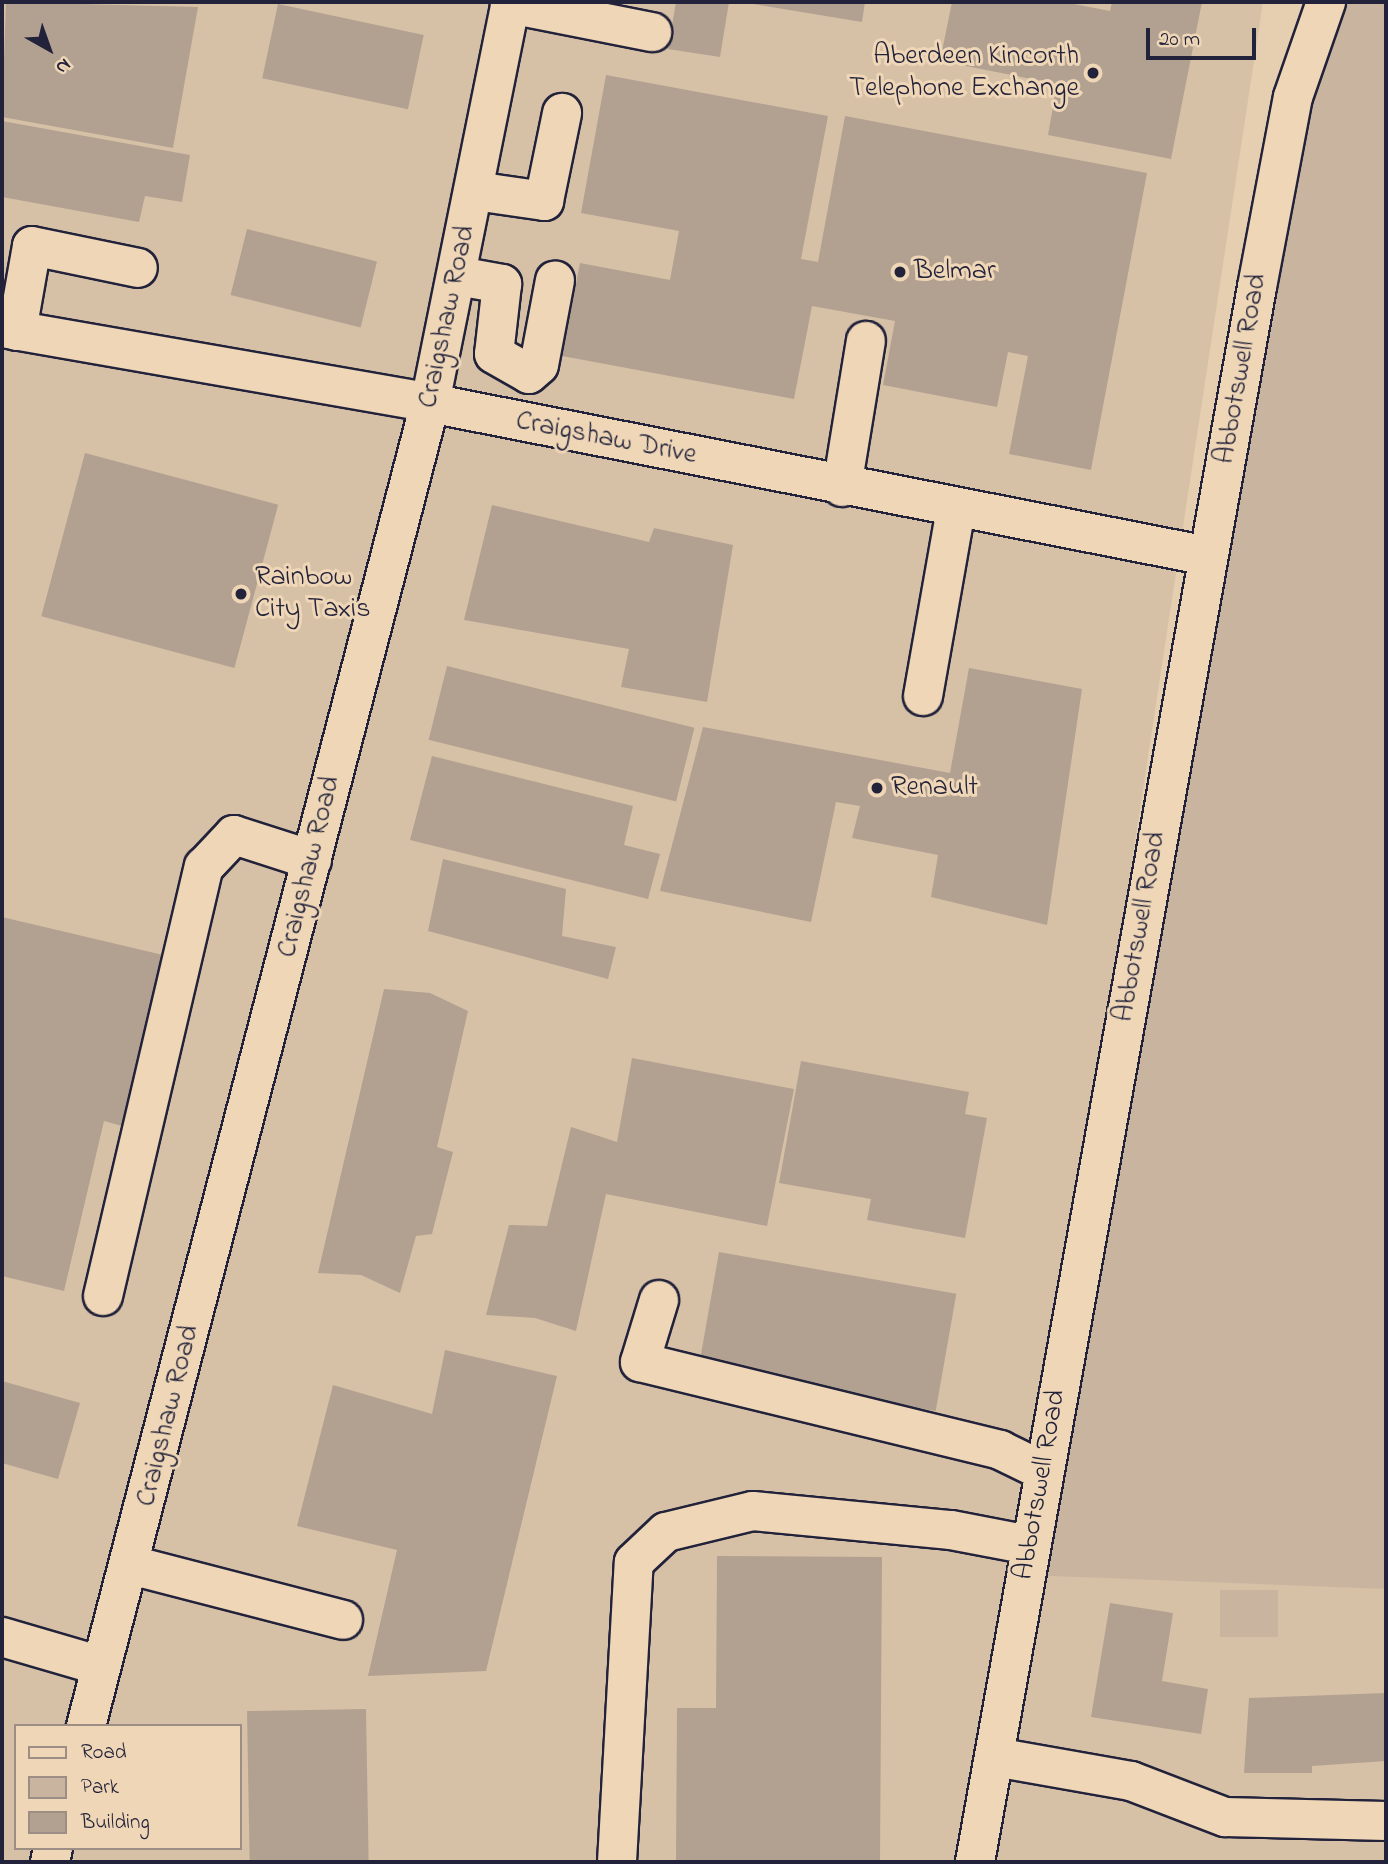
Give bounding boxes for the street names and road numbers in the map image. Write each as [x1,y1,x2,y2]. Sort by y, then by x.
street label: Craigshaw Road [412,223,484,411]
street label: Abbotswell Road [1209,271,1275,467]
street label: Craigshaw Drive [513,405,699,473]
street label: Craigshaw Road [271,773,349,961]
street label: Abbotswell Road [1108,829,1174,1025]
street label: Craigshaw Road [130,1322,208,1510]
street label: Abbotswell Road [1008,1387,1074,1583]

